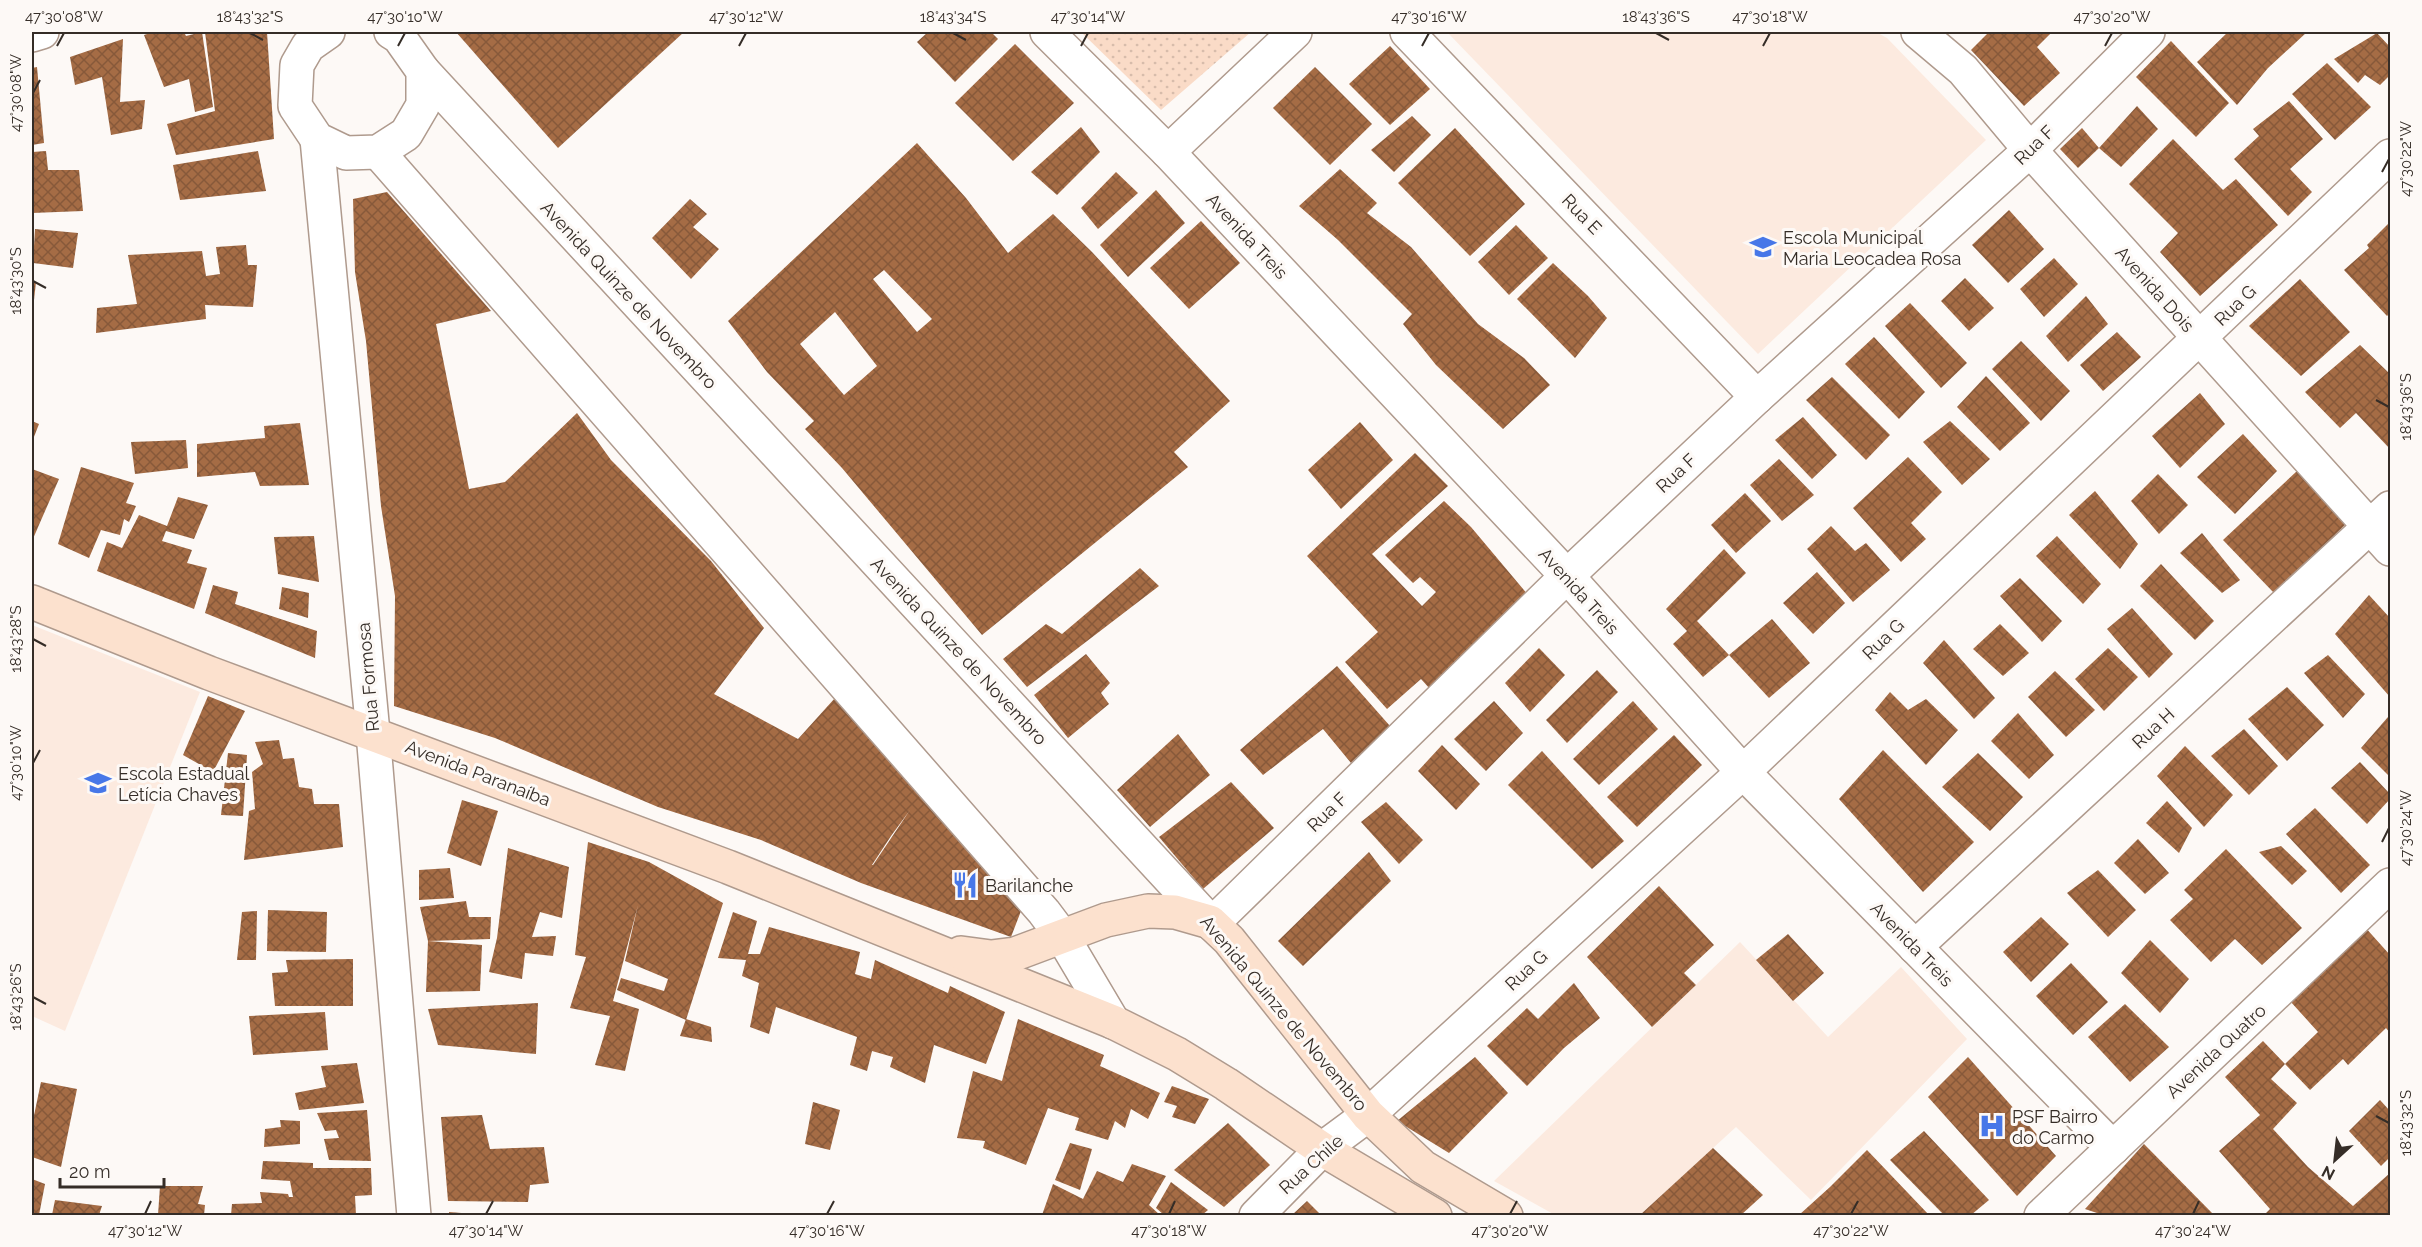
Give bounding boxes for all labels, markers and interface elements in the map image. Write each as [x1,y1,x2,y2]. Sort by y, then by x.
text: 47°30'08"W [25,8,103,26]
text: 18°43'32"S [217,8,283,26]
text: 47°30'10"W [367,8,443,26]
text: 47°30'12"W [709,8,783,26]
text: 18°43'34"S [920,8,986,26]
text: 47°30'14"W [1051,8,1126,26]
text: 47°30'16"W [1391,8,1467,26]
text: 18°43'36"S [1622,8,1690,26]
text: 47°30'18"W [1732,8,1808,26]
text: 47°30'20"W [2074,8,2151,26]
text: 47°30'08"W [7,54,25,132]
street label: Rua F [2010,121,2058,169]
text: 47°30'22"W [2397,121,2415,197]
street label: Avenida Treis [1202,189,1292,283]
street label: Rua E [1558,190,1606,238]
street label: Avenida Quinze de Novembro [537,197,722,393]
place label: Escola Municipal Maria Leocadea Rosa [1783,227,1961,269]
school or university icon: Escola Municipal Maria Leocadea Rosa [1748,232,1778,262]
street label: Avenida Dois [2111,242,2199,336]
text: 18°43'30"S [7,247,25,315]
street label: Rua G [2210,280,2260,330]
text: 18°43'36"S [2397,373,2415,441]
street label: Rua F [1652,449,1700,497]
street label: Avenida Treis [1535,543,1624,639]
street label: Avenida Quinze de Novembro [867,553,1052,749]
text: 18°43'28"S [7,605,25,673]
street label: Rua G [1858,614,1908,664]
street label: Rua Formosa [353,622,383,732]
street label: Rua H [2128,703,2178,753]
text: 47°30'10"W [7,725,25,801]
street label: Avenida Paranaíba [403,736,553,810]
place label: Escola Estadual Letícia Chaves [118,763,250,805]
school or university icon: Escola Estadual Letícia Chaves [83,768,113,798]
street label: Rua F [1303,788,1351,836]
text: 47°30'24"W [2397,790,2415,866]
restaurant icon: Barilanche [950,870,980,900]
place label: Barilanche [985,875,1074,896]
street label: Avenida Treis [1866,897,1958,991]
street label: Avenida Quinze de Novembro [1196,911,1372,1115]
street label: Rua G [1501,945,1551,995]
text: 18°43'26"S [7,963,25,1031]
street label: Avenida Quatro [2162,999,2270,1102]
text: 18°43'32"S [2397,1090,2415,1156]
place label: PSF Bairro do Carmo [2012,1106,2098,1148]
hospital icon: PSF Bairro do Carmo [1977,1111,2007,1141]
street label: Rua Chile [1275,1129,1348,1198]
north arrow [2305,1130,2365,1190]
scale bar [60,1151,164,1189]
text: 20 m [69,1161,111,1182]
text: N [2319,1162,2338,1184]
text: 47°30'12"W [108,1222,182,1240]
text: 47°30'14"W [449,1222,524,1240]
text: 47°30'16"W [789,1222,865,1240]
text: 47°30'18"W [1131,1222,1207,1240]
text: 47°30'20"W [1472,1222,1549,1240]
text: 47°30'22"W [1813,1222,1889,1240]
text: 47°30'24"W [2155,1222,2231,1240]

